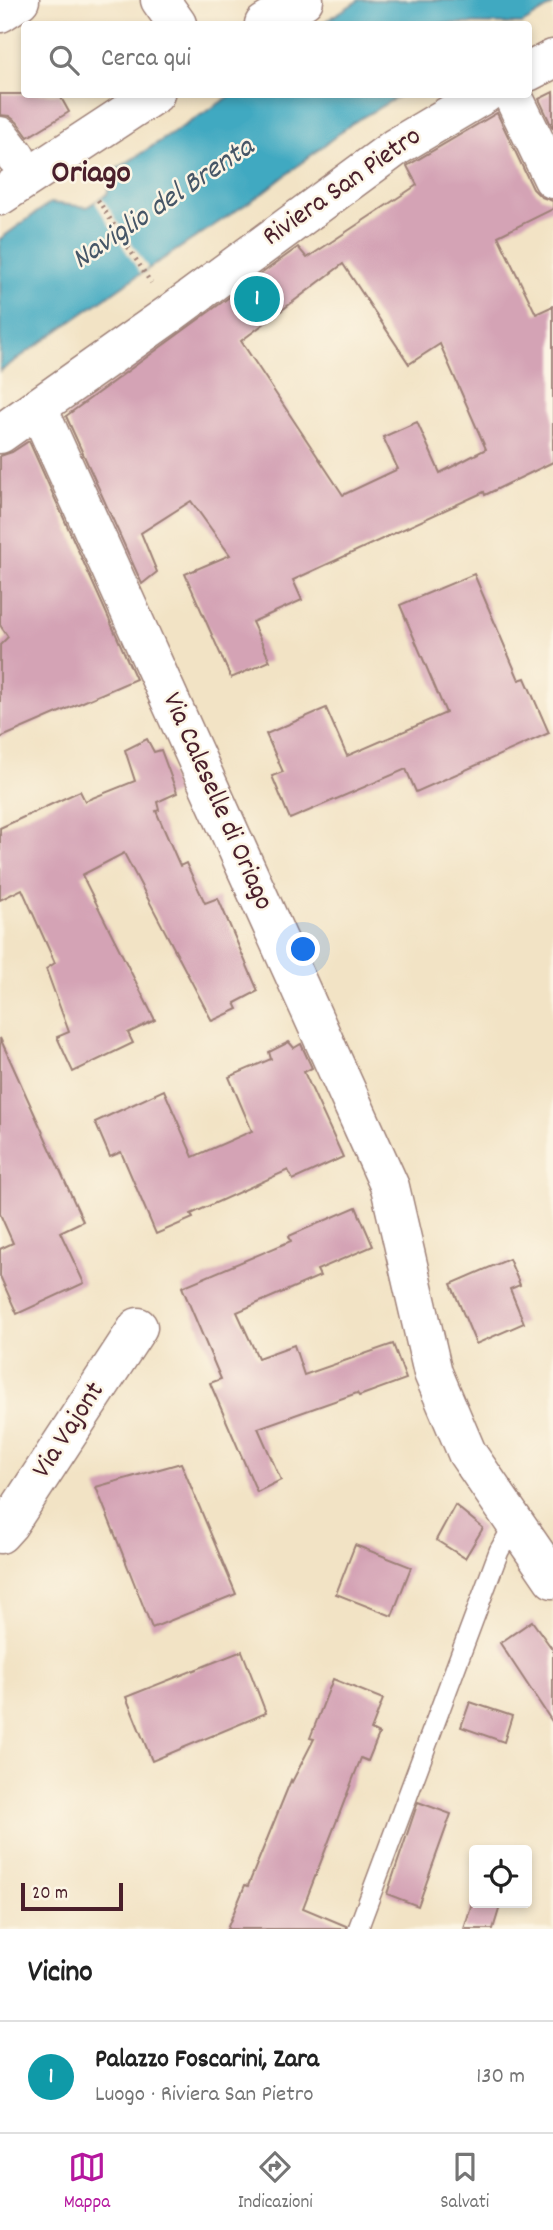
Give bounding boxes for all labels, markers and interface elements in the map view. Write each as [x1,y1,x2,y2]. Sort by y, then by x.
search box [21,21,532,98]
icon: search [45,41,83,79]
text: Cerca qui [101,41,191,78]
street label: Riviera San Pietro [255,118,431,258]
water label: Naviglio del Brenta [64,127,265,282]
district label: Oriago [51,152,131,198]
pin: 1 [234,273,280,325]
street label: Via Caleselle di Oriago [150,687,282,917]
your location [286,932,320,966]
street label: Via Vajont [24,1375,116,1487]
map controls [469,1845,532,1908]
button: locate [469,1845,532,1908]
scale bar [21,1880,122,1912]
text: 20 m [32,1881,68,1908]
text: Vicino [28,1953,93,1996]
text: Palazzo Foscarini, Zara [95,2042,319,2079]
text: 1 [48,2061,54,2094]
text: 130 m [476,2061,525,2094]
text: Luogo · Riviera San Pietro [95,2079,313,2112]
tab: Mappa [64,2148,110,2217]
tab: Indicazioni [238,2148,313,2217]
tab: Salvati [440,2148,489,2217]

